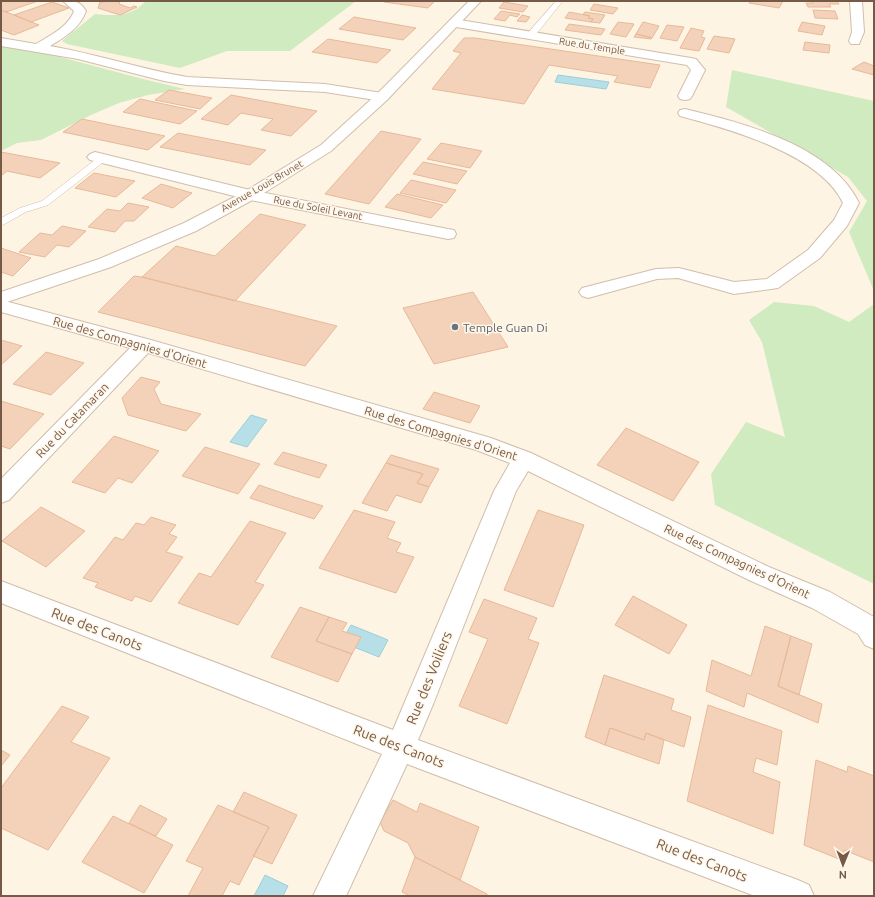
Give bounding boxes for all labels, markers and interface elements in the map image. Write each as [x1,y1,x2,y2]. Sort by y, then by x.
street label: Rue du Temple [558,35,626,57]
street label: Avenue Louis Brunet [219,158,305,214]
street label: Rue du Soleil Levant [273,194,363,222]
street label: Rue des Compagnies d'Orient [52,314,209,370]
place label: Temple Guan Di [463,321,548,334]
marker: Temple Guan Di [450,322,460,332]
street label: Rue du Catamaran [33,380,111,460]
street label: Rue des Compagnies d'Orient [363,404,519,463]
street label: Rue des Compagnies d'Orient [662,521,812,601]
street label: Rue des Canots [49,604,145,654]
street label: Rue des Voiliers [403,629,455,727]
street label: Rue des Canots [351,721,447,771]
street label: Rue des Canots [654,835,750,885]
north arrow [823,845,863,885]
text: N [839,869,847,881]

